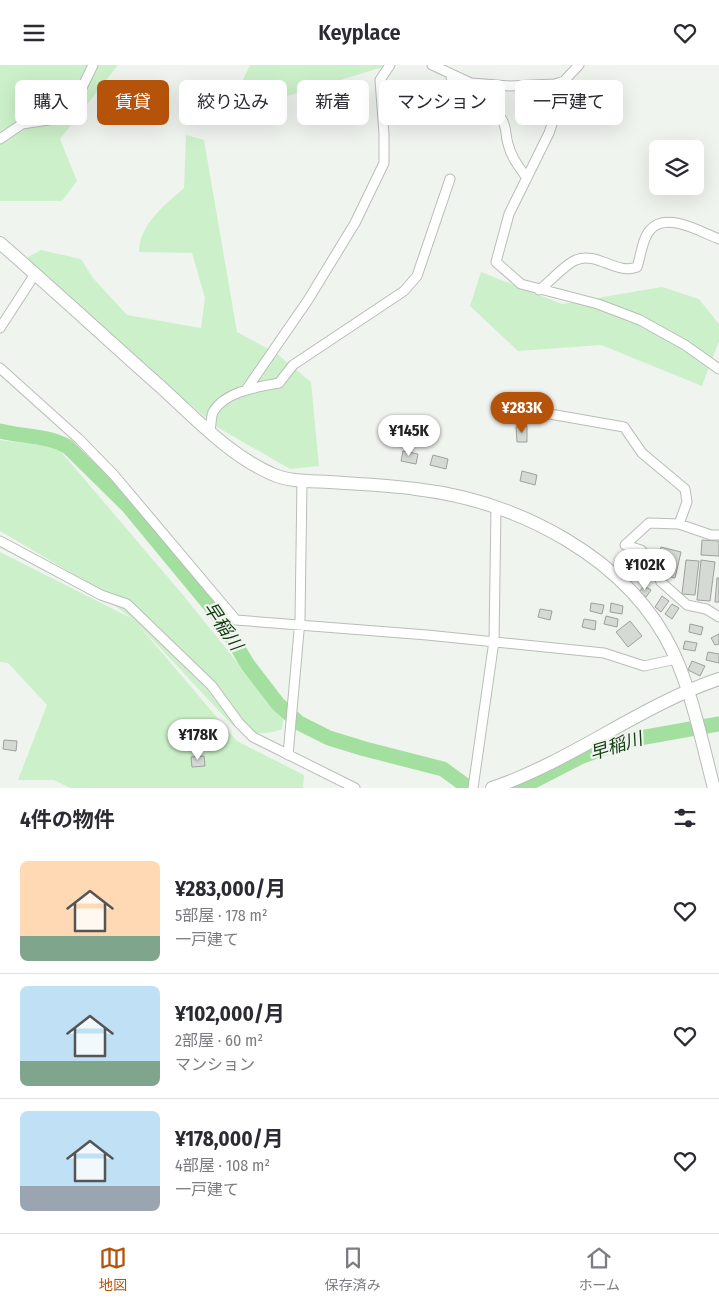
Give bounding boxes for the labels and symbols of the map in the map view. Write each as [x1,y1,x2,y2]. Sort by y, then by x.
pin: ¥283K [487,391,557,434]
pin: ¥145K [374,415,444,457]
pin: ¥102K [610,549,680,591]
water label: 早稲川 [199,597,248,656]
pin: ¥178K [163,719,233,761]
water label: 早稲川 [587,727,647,764]

